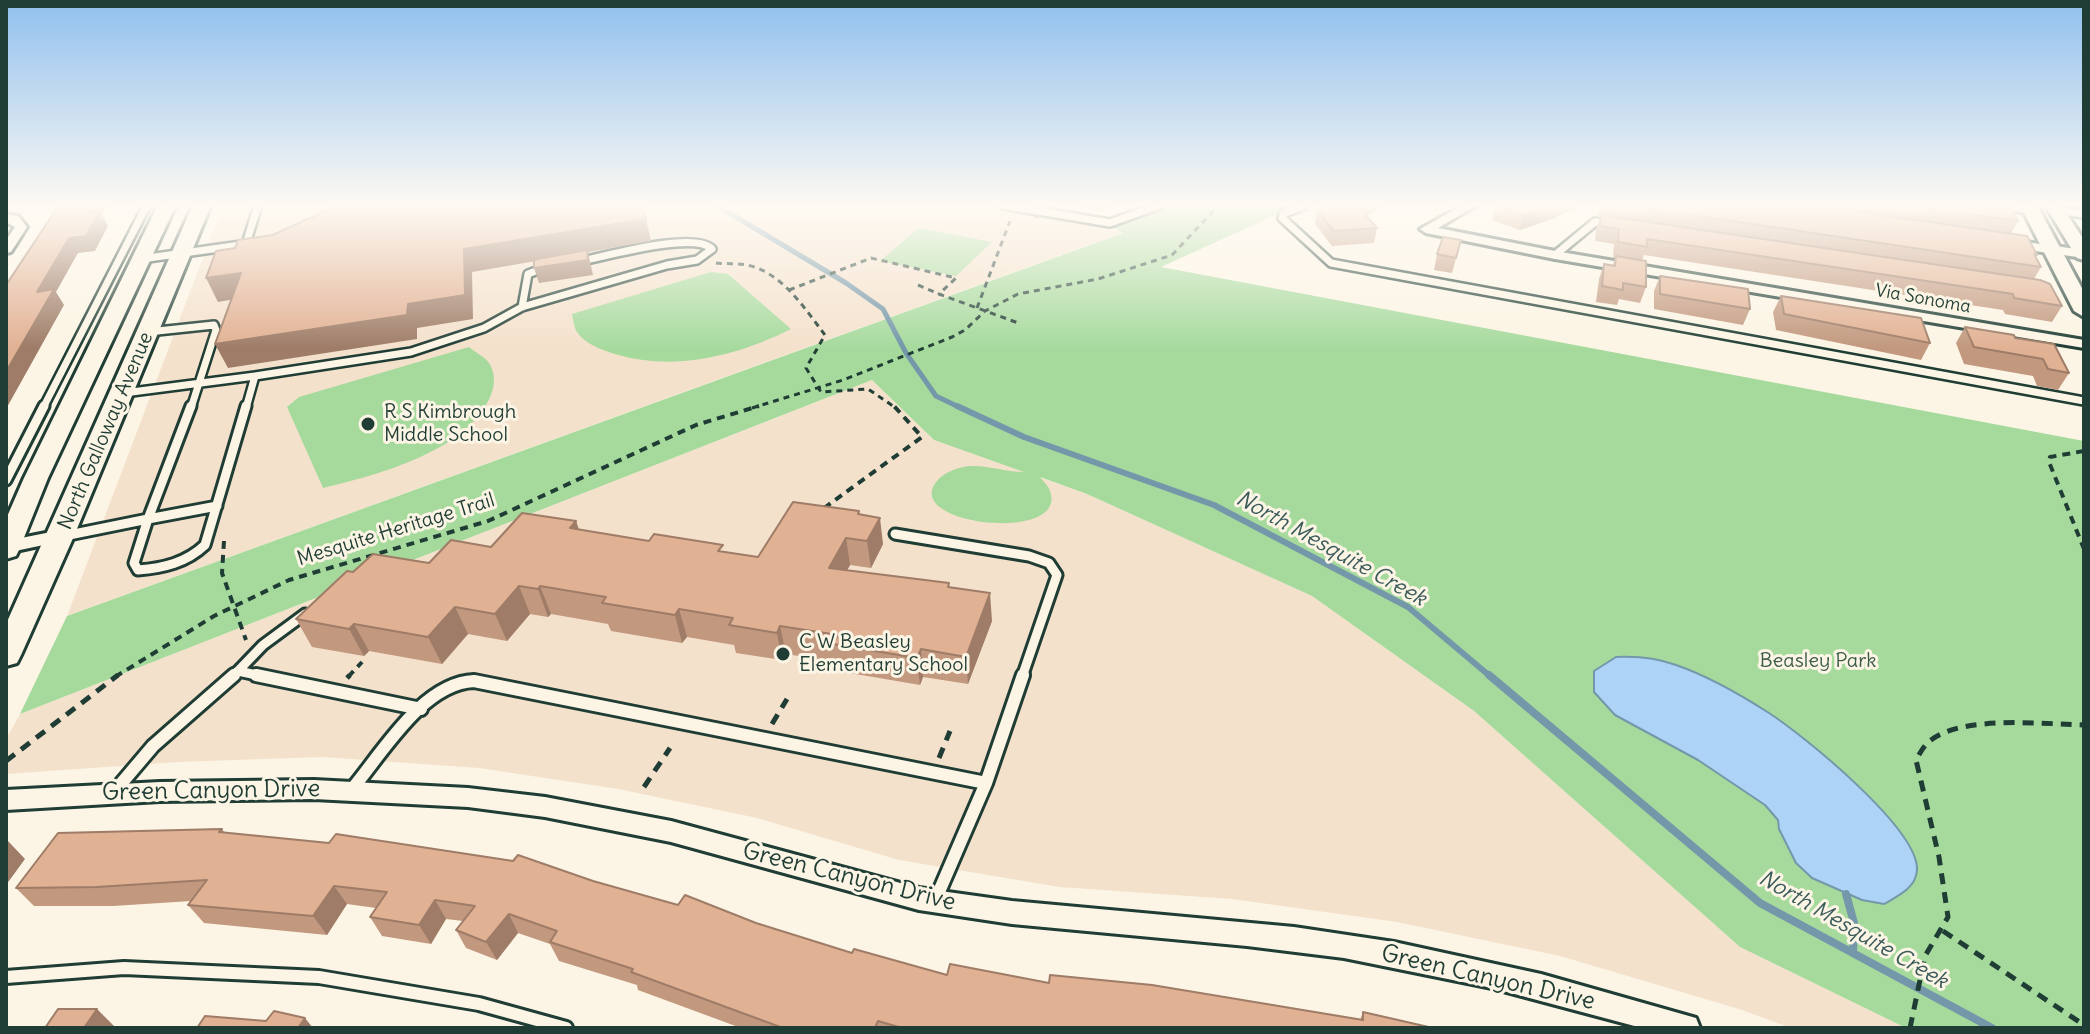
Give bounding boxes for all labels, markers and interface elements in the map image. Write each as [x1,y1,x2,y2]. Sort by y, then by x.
street label: Via Sonoma [1874,280,1972,318]
street label: North Galloway Avenue [53,329,159,533]
place label: R S Kimbrough Middle School [384,400,516,447]
marker: R S Kimbrough Middle School [359,415,377,433]
water label: North Mesquite Creek [1231,486,1431,612]
street label: Mesquite Heritage Trail [294,489,498,571]
place label: C W Beasley Elementary School [799,630,968,677]
marker: C W Beasley Elementary School [774,645,792,663]
park label: Beasley Park [1759,649,1877,673]
street label: Green Canyon Drive [102,775,320,807]
street label: Green Canyon Drive [740,837,958,917]
water label: North Mesquite Creek [1754,865,1952,995]
street label: Green Canyon Drive [1378,939,1598,1017]

